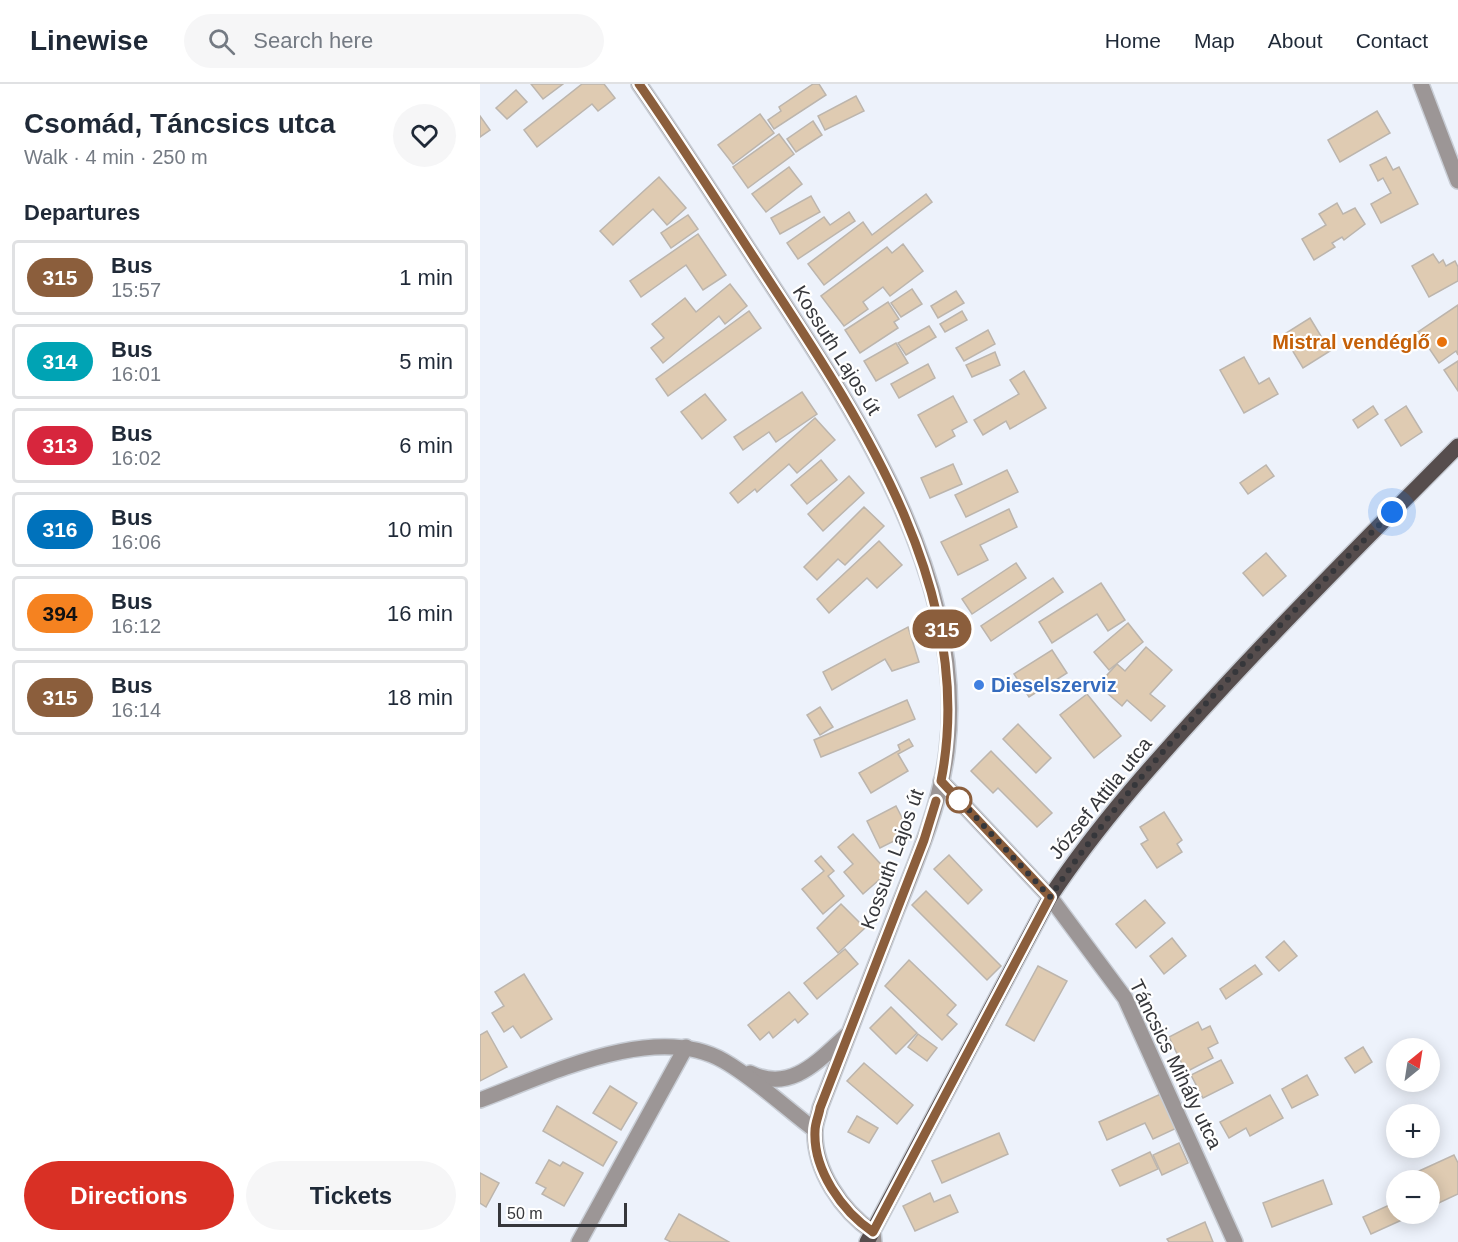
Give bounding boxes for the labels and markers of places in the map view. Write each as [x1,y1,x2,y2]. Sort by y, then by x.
place label: Mistral vendéglő [1272,331,1430,353]
marker: Mistral vendéglő [1435,335,1449,349]
place label: Dieselszerviz [991,674,1117,696]
marker: Dieselszerviz [972,678,986,692]
unlabelled marker [946,787,972,813]

